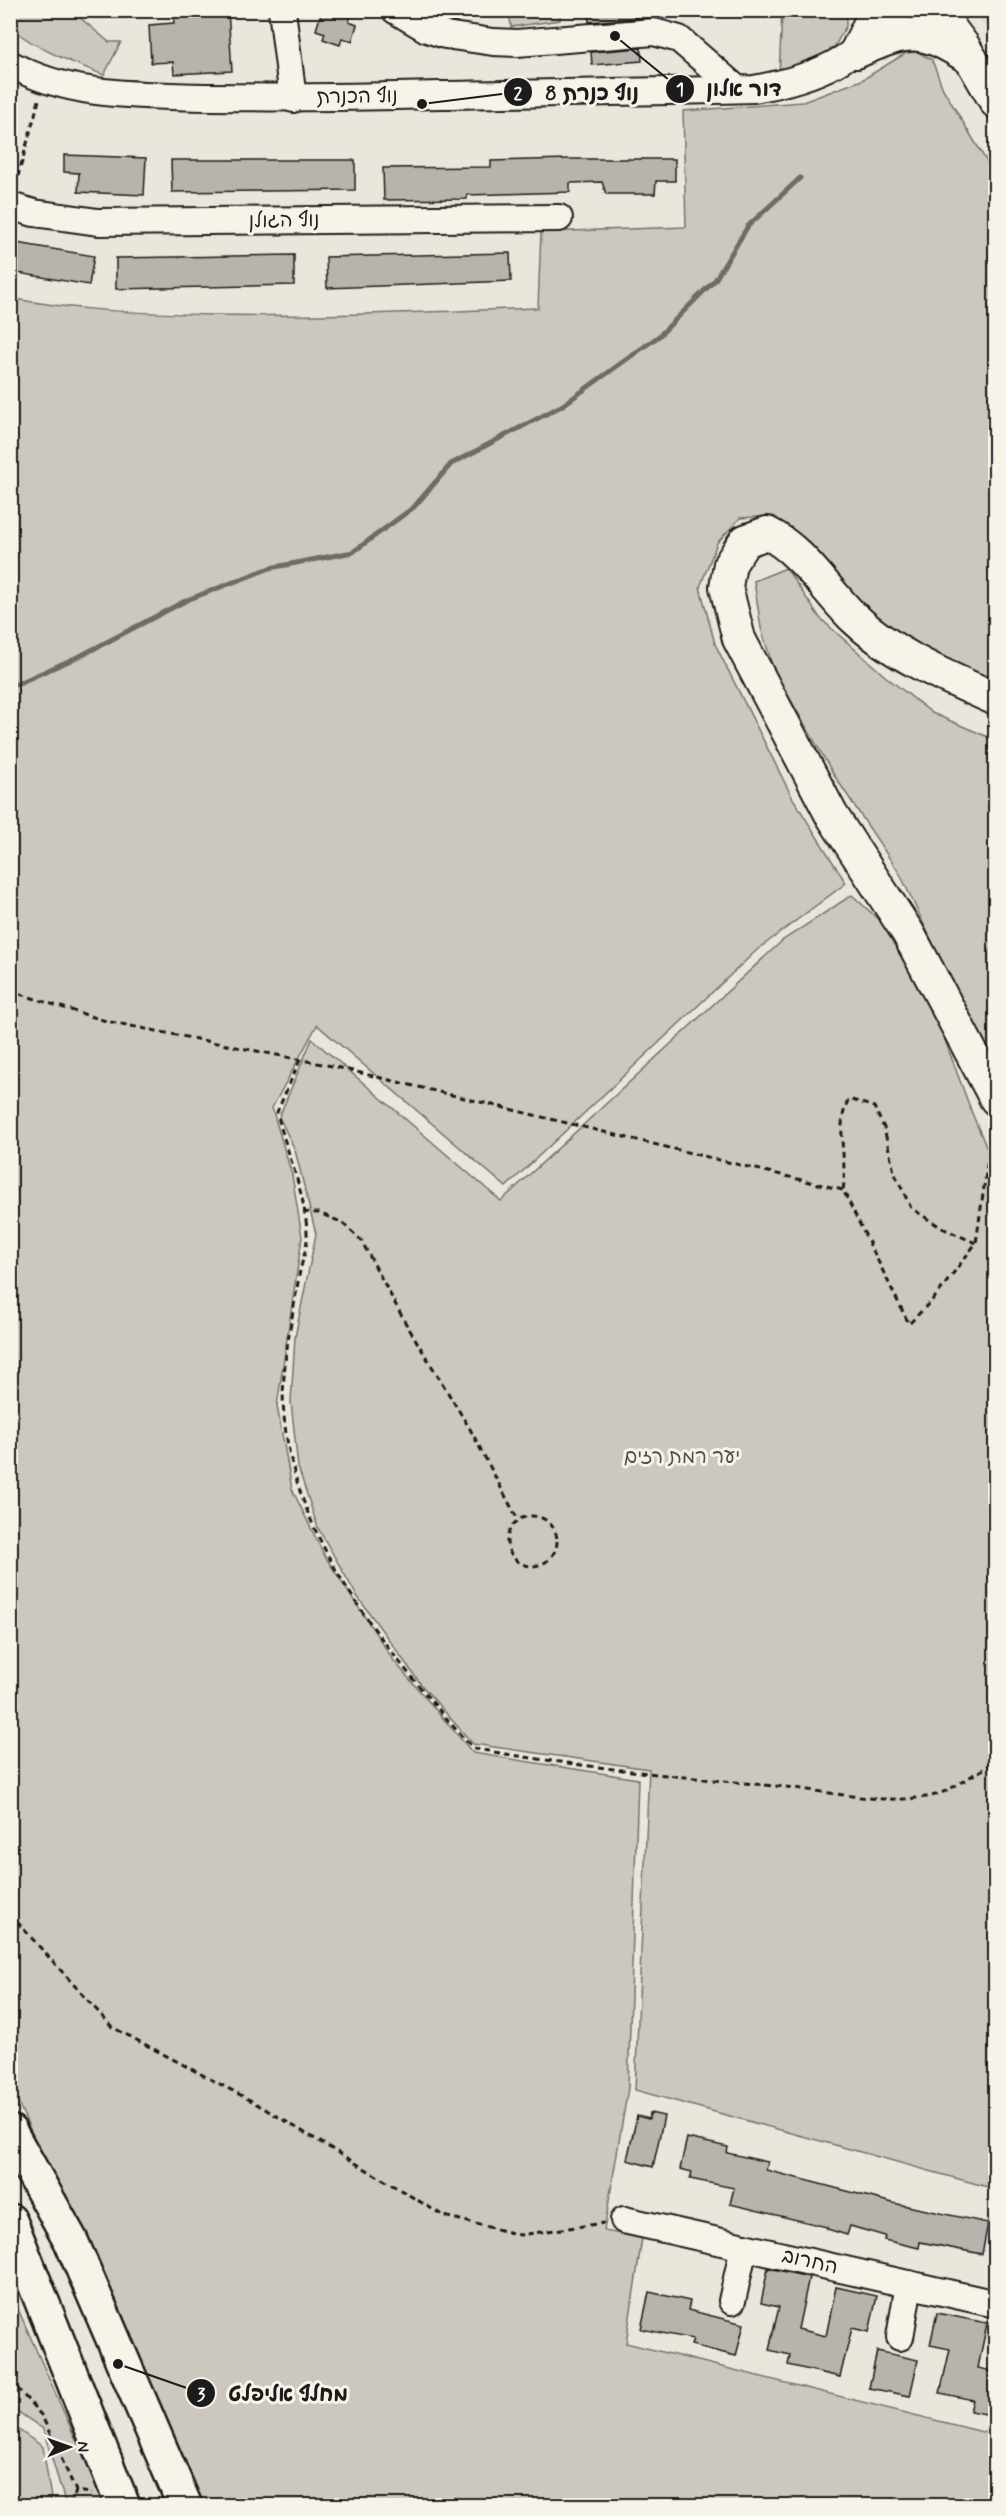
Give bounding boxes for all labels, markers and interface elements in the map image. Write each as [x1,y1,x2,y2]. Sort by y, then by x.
callout: דור אלון [665,70,794,109]
callout: נוף כנרת 8 [503,73,651,112]
text: דור אלון [706,76,782,104]
text: 1 [676,78,684,102]
text: נוף כנרת 8 [545,80,639,108]
text: 2 [514,82,523,106]
street label: נוף הכנרת [316,83,398,111]
street label: נוף הגולן [248,207,320,235]
park label: יער רמת רזים [624,1444,740,1471]
street label: החרוב [779,2242,841,2282]
callout: מחלף אליפלט [186,2374,361,2413]
text: מחלף אליפלט [228,2381,348,2409]
text: 3 [197,2383,206,2407]
north arrow [39,2417,99,2477]
text: N [72,2441,93,2452]

